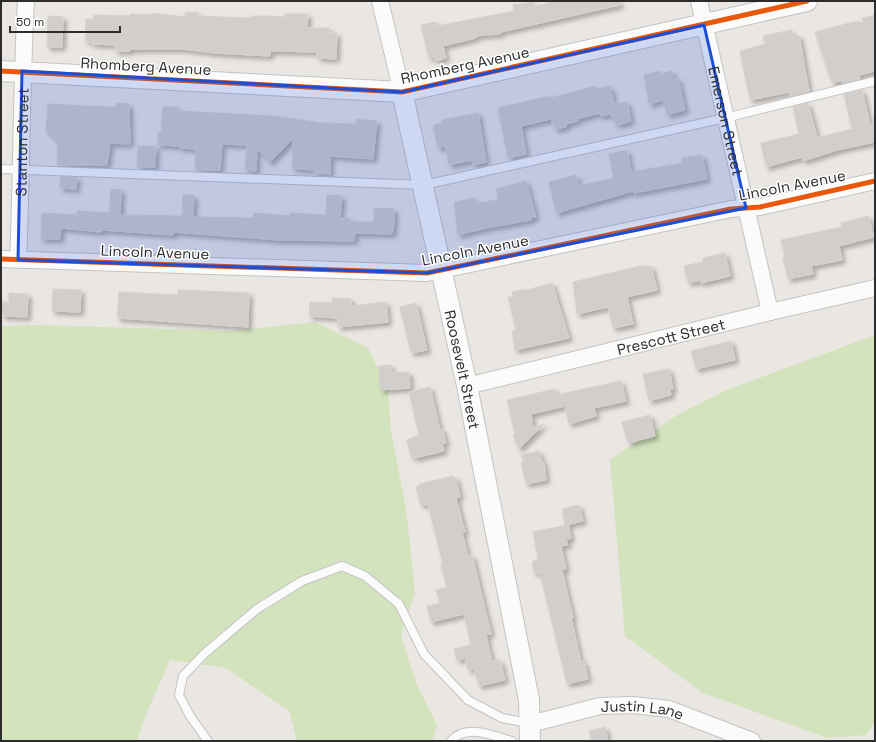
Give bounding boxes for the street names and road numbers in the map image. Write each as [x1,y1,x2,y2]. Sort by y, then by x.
street label: Rhomberg Avenue [399,42,531,88]
street label: Rhomberg Avenue [80,53,212,79]
street label: Emerson Street [705,64,748,178]
street label: Stanton Street [11,87,32,197]
street label: Lincoln Avenue [737,165,847,205]
street label: Lincoln Avenue [420,230,530,270]
street label: Lincoln Avenue [100,241,210,263]
street label: Roosevelt Street [441,308,485,431]
street label: Prescott Street [615,314,727,359]
street label: Justin Lane [600,696,687,723]

